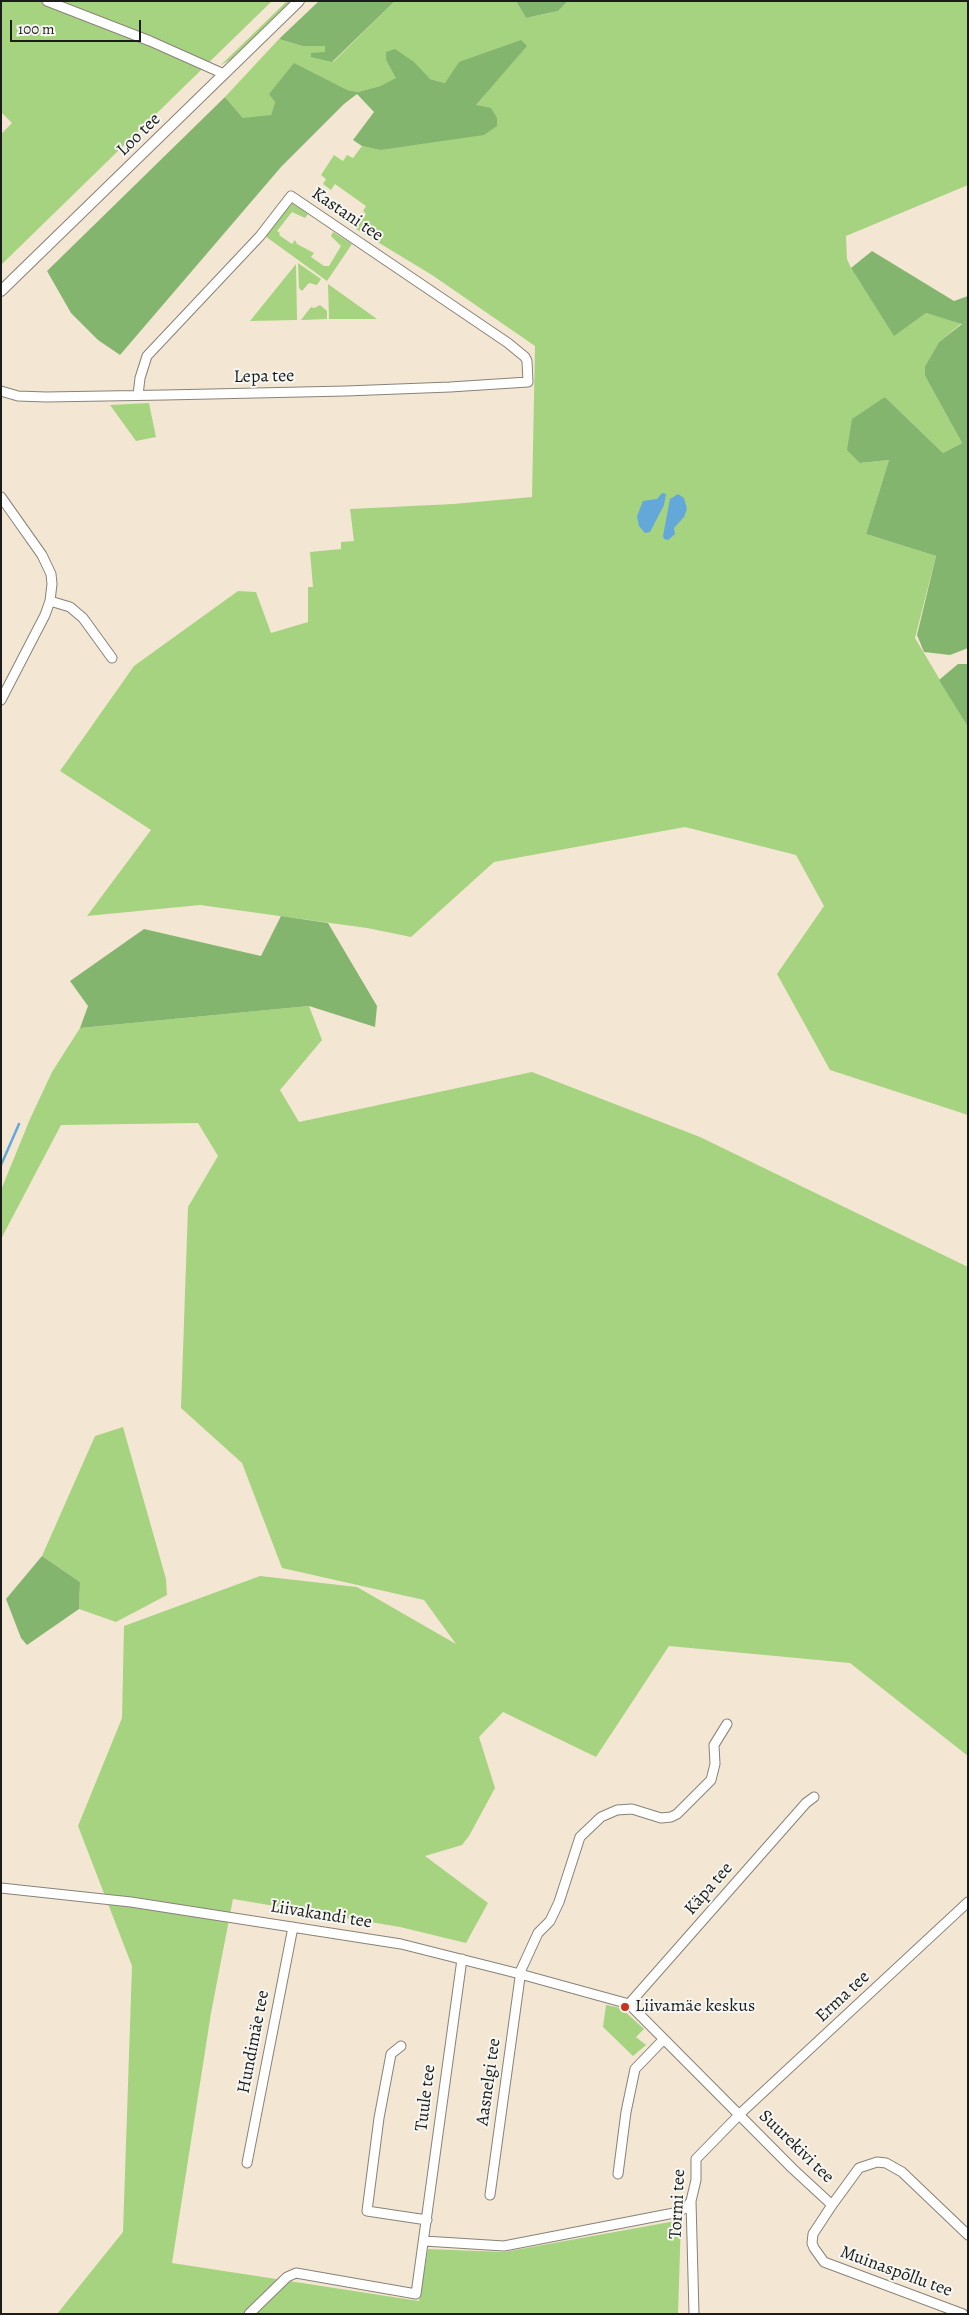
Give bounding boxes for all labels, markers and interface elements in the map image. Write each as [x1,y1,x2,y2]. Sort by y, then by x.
scale bar [12,10,144,42]
text: 100 m [18,19,55,39]
street label: Loo tee [113,109,165,161]
street label: Kastani tee [307,183,387,247]
street label: Lepa tee [233,366,295,388]
street label: Käpa tee [680,1858,738,1920]
street label: Liivakandi tee [269,1896,373,1934]
street label: Erma tee [812,1967,874,2027]
street label: Hundimäe tee [233,1988,275,2096]
place label: Liivamäe keskus [635,1996,755,2018]
marker: Liivamäe keskus [619,2001,631,2013]
street label: Aasnelgi tee [472,2037,506,2127]
street label: Tuule tee [411,2064,441,2132]
street label: Suurekivi tee [754,2106,838,2188]
street label: Tormi tee [665,2168,691,2240]
street label: Muinaspõllu tee [837,2242,955,2302]

